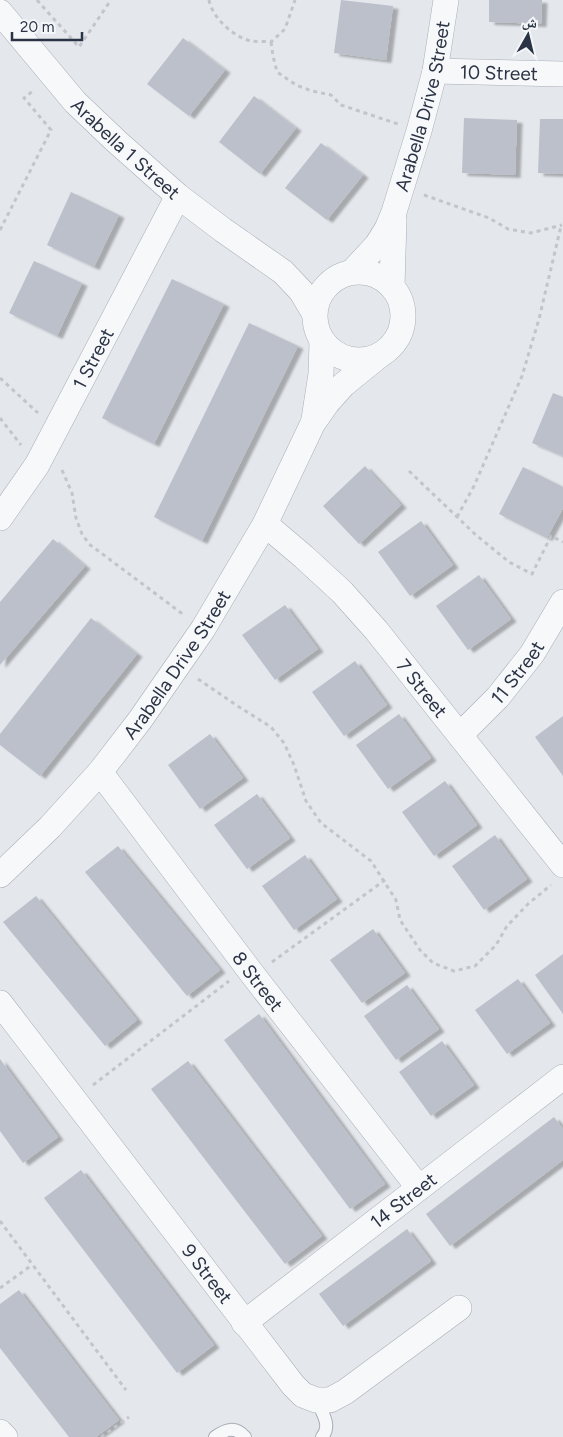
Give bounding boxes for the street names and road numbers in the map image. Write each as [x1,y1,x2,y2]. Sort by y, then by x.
street label: Arabella Drive Street [390,19,454,194]
street label: 10 Street [460,60,538,85]
street label: Arabella 1 Street [67,93,185,204]
street label: 1 Street [67,324,118,393]
street label: Arabella Drive Street [118,586,235,744]
street label: 11 Street [486,637,549,709]
street label: 7 Street [392,654,452,722]
street label: 8 Street [228,947,288,1016]
street label: 14 Street [365,1167,441,1233]
street label: 9 Street [178,1239,238,1308]

